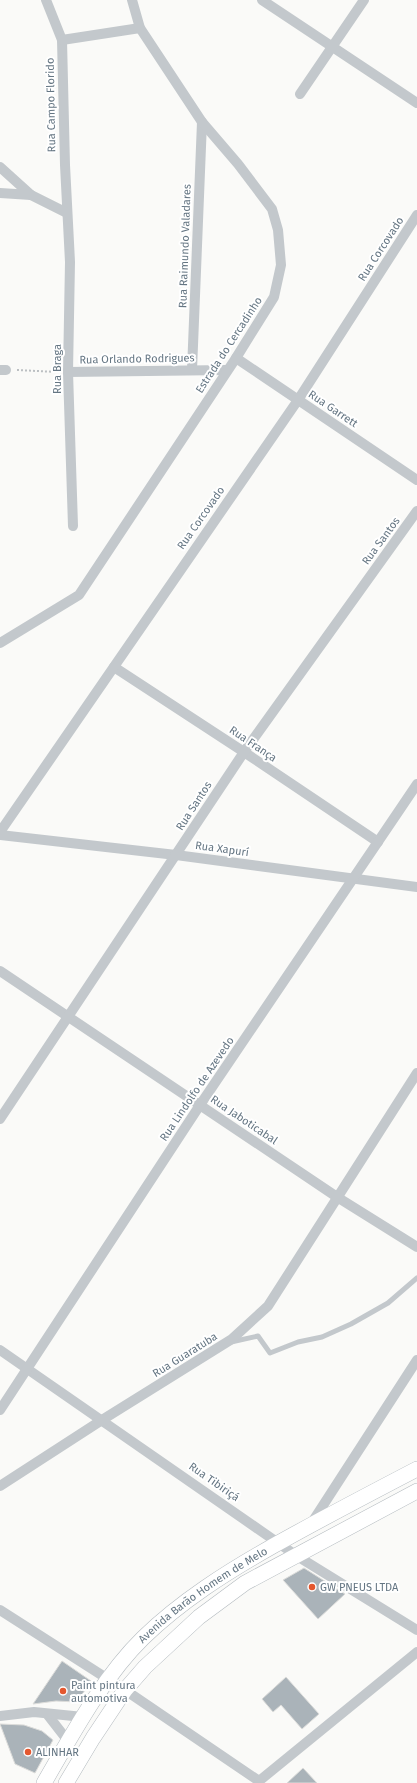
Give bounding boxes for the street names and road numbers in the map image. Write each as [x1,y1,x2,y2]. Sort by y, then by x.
street label: Rua Campo Florido [44,58,58,152]
street label: Rua Raimundo Valadares [176,184,194,308]
street label: Rua Corcovado [355,214,407,284]
street label: Estrada do Cercadinho [193,294,265,396]
street label: Rua Braga [51,344,64,394]
street label: Rua Orlando Rodrigues [79,351,195,367]
street label: Rua Garrett [306,388,360,430]
street label: Rua Corcovado [174,484,228,552]
street label: Rua Santos [359,515,403,567]
street label: Rua França [227,723,279,765]
street label: Rua Santos [173,779,215,833]
street label: Rua Xapurí [194,839,250,859]
street label: Rua Lindolfo de Azevedo [157,1034,237,1144]
street label: Rua Jaboticabal [208,1093,280,1147]
street label: Rua Guaratuba [150,1330,220,1380]
street label: Rua Tibiriçá [186,1460,242,1504]
street label: Avenida Barão Homem de Melo [136,1544,270,1646]

